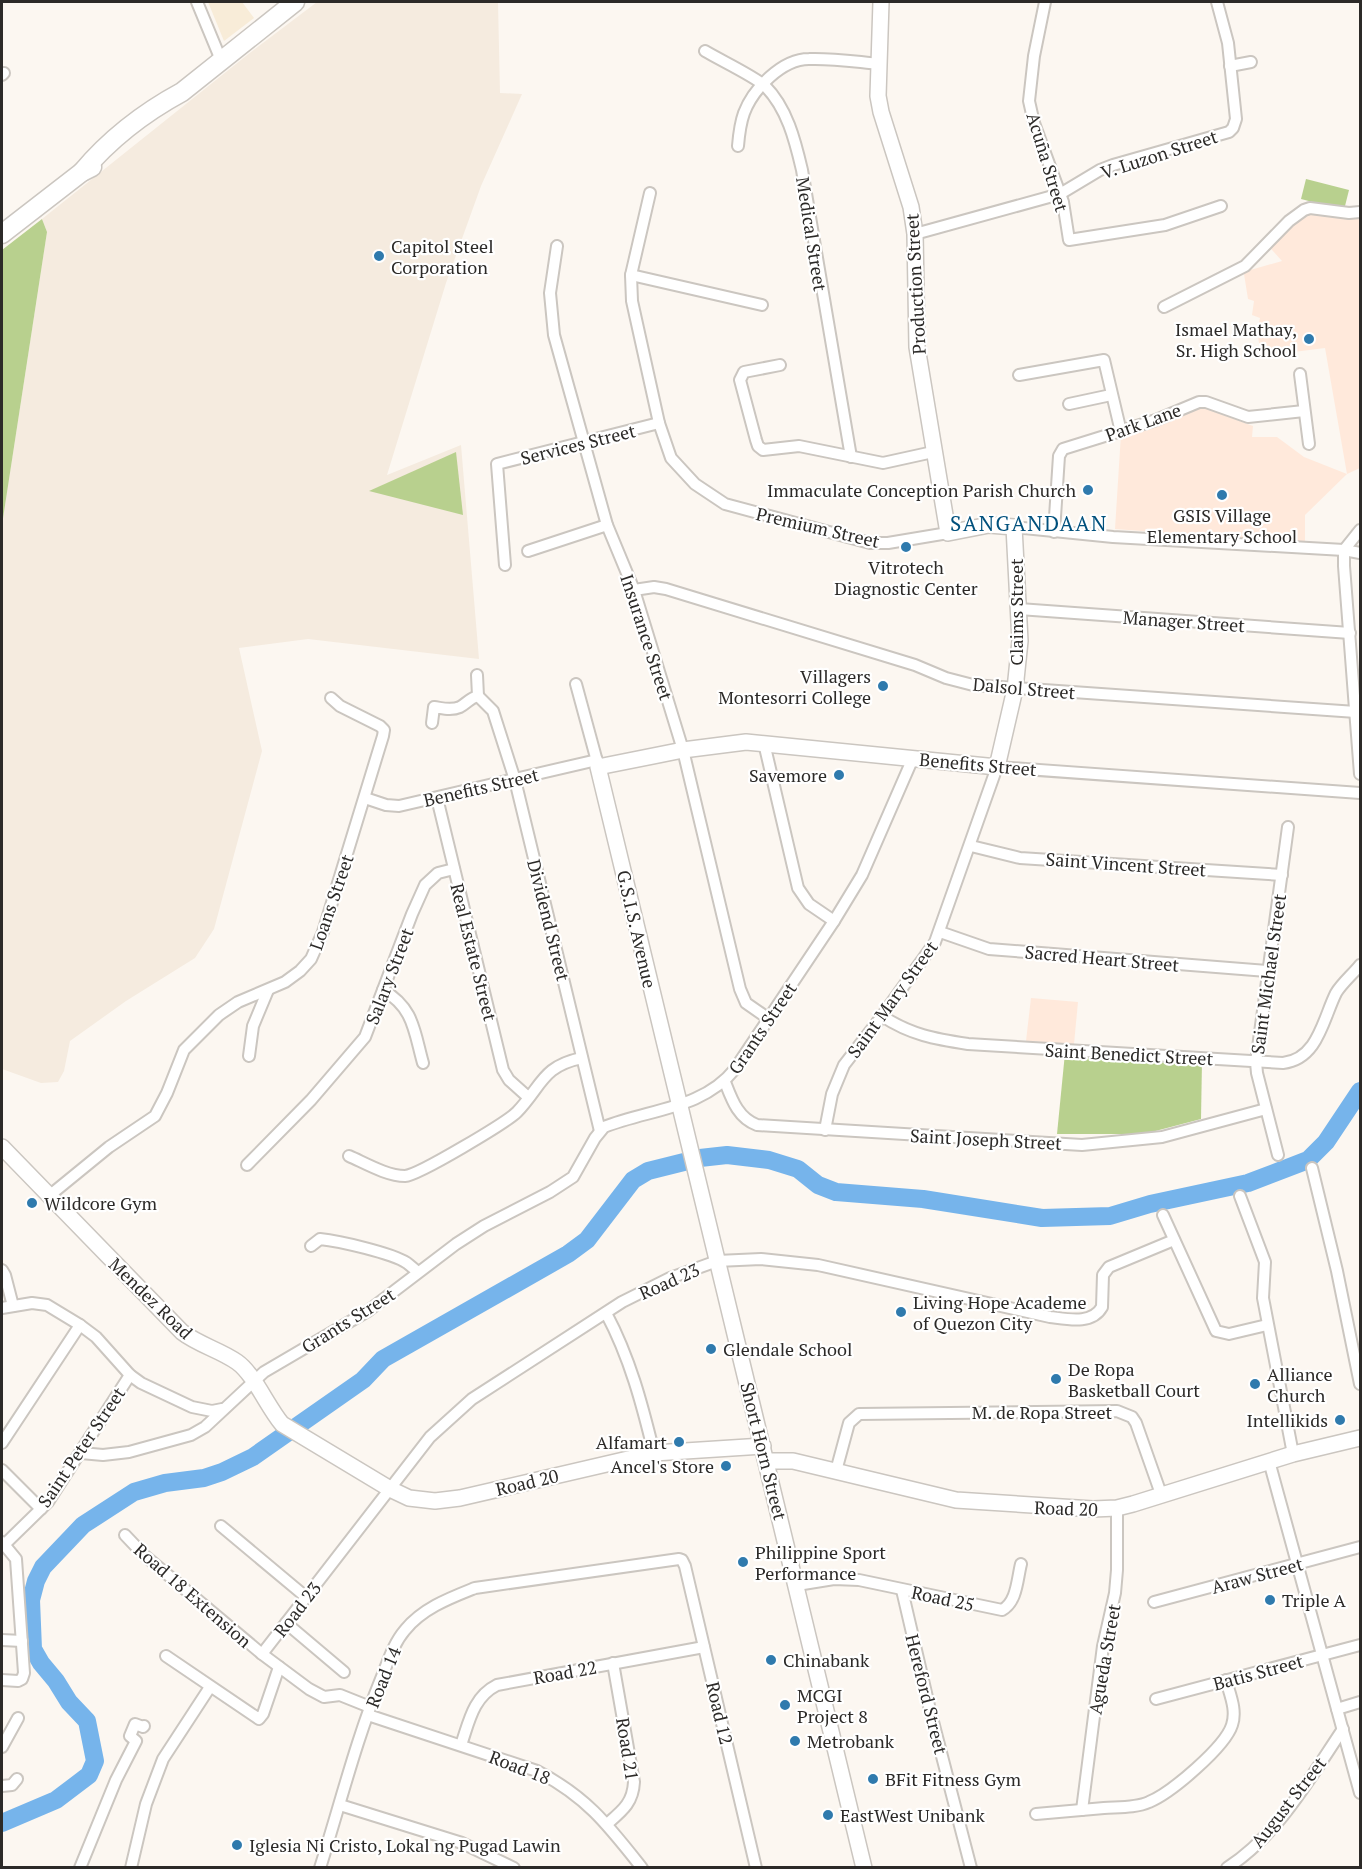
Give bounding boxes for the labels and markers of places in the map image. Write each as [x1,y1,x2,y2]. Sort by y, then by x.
place label: Capitol Steel Corporation [391,234,494,279]
marker: Capitol Steel Corporation [372,249,386,263]
place label: Ismael Mathay, Sr. High School [1175,317,1297,362]
marker: Ismael Mathay, Sr. High School [1302,332,1316,346]
place label: Immaculate Conception Parish Church [767,478,1076,502]
marker: Immaculate Conception Parish Church [1081,483,1095,497]
marker: GSIS Village Elementary School [1215,488,1229,502]
place label: GSIS Village Elementary School [1147,503,1297,548]
marker: Vitrotech Diagnostic Center [899,540,913,554]
place label: Vitrotech Diagnostic Center [834,555,978,600]
place label: Villagers Montesorri College [718,664,871,709]
marker: Villagers Montesorri College [876,679,890,693]
place label: Savemore [749,763,827,787]
marker: Savemore [832,768,846,782]
place label: Wildcore Gym [44,1191,157,1215]
marker: Wildcore Gym [25,1196,39,1210]
place label: Living Hope Academe of Quezon City [913,1290,1086,1335]
marker: Living Hope Academe of Quezon City [894,1305,908,1319]
place label: Glendale School [723,1337,852,1361]
marker: Glendale School [704,1342,718,1356]
place label: De Ropa Basketball Court [1068,1357,1200,1402]
place label: Alliance Church [1267,1362,1332,1407]
marker: De Ropa Basketball Court [1049,1372,1063,1386]
marker: Alliance Church [1248,1377,1262,1391]
place label: Intellikids [1246,1408,1328,1432]
marker: Intellikids [1333,1413,1347,1427]
place label: Alfamart [596,1430,667,1454]
marker: Alfamart [672,1435,686,1449]
place label: Ancel's Store [611,1454,714,1478]
marker: Ancel's Store [719,1459,733,1473]
place label: Philippine Sport Performance [755,1540,886,1585]
marker: Philippine Sport Performance [736,1555,750,1569]
place label: Triple A [1282,1588,1347,1612]
marker: Triple A [1263,1593,1277,1607]
place label: Chinabank [783,1648,870,1672]
marker: Chinabank [764,1653,778,1667]
place label: MCGI Project 8 [797,1683,868,1728]
marker: MCGI Project 8 [778,1698,792,1712]
place label: Metrobank [807,1729,895,1753]
marker: Metrobank [788,1734,802,1748]
place label: BFit Fitness Gym [885,1767,1021,1791]
marker: BFit Fitness Gym [866,1772,880,1786]
place label: EastWest Unibank [840,1803,985,1827]
marker: EastWest Unibank [821,1808,835,1822]
place label: Iglesia Ni Cristo, Lokal ng Pugad Lawin [249,1833,561,1857]
marker: Iglesia Ni Cristo, Lokal ng Pugad Lawin [230,1838,244,1852]

